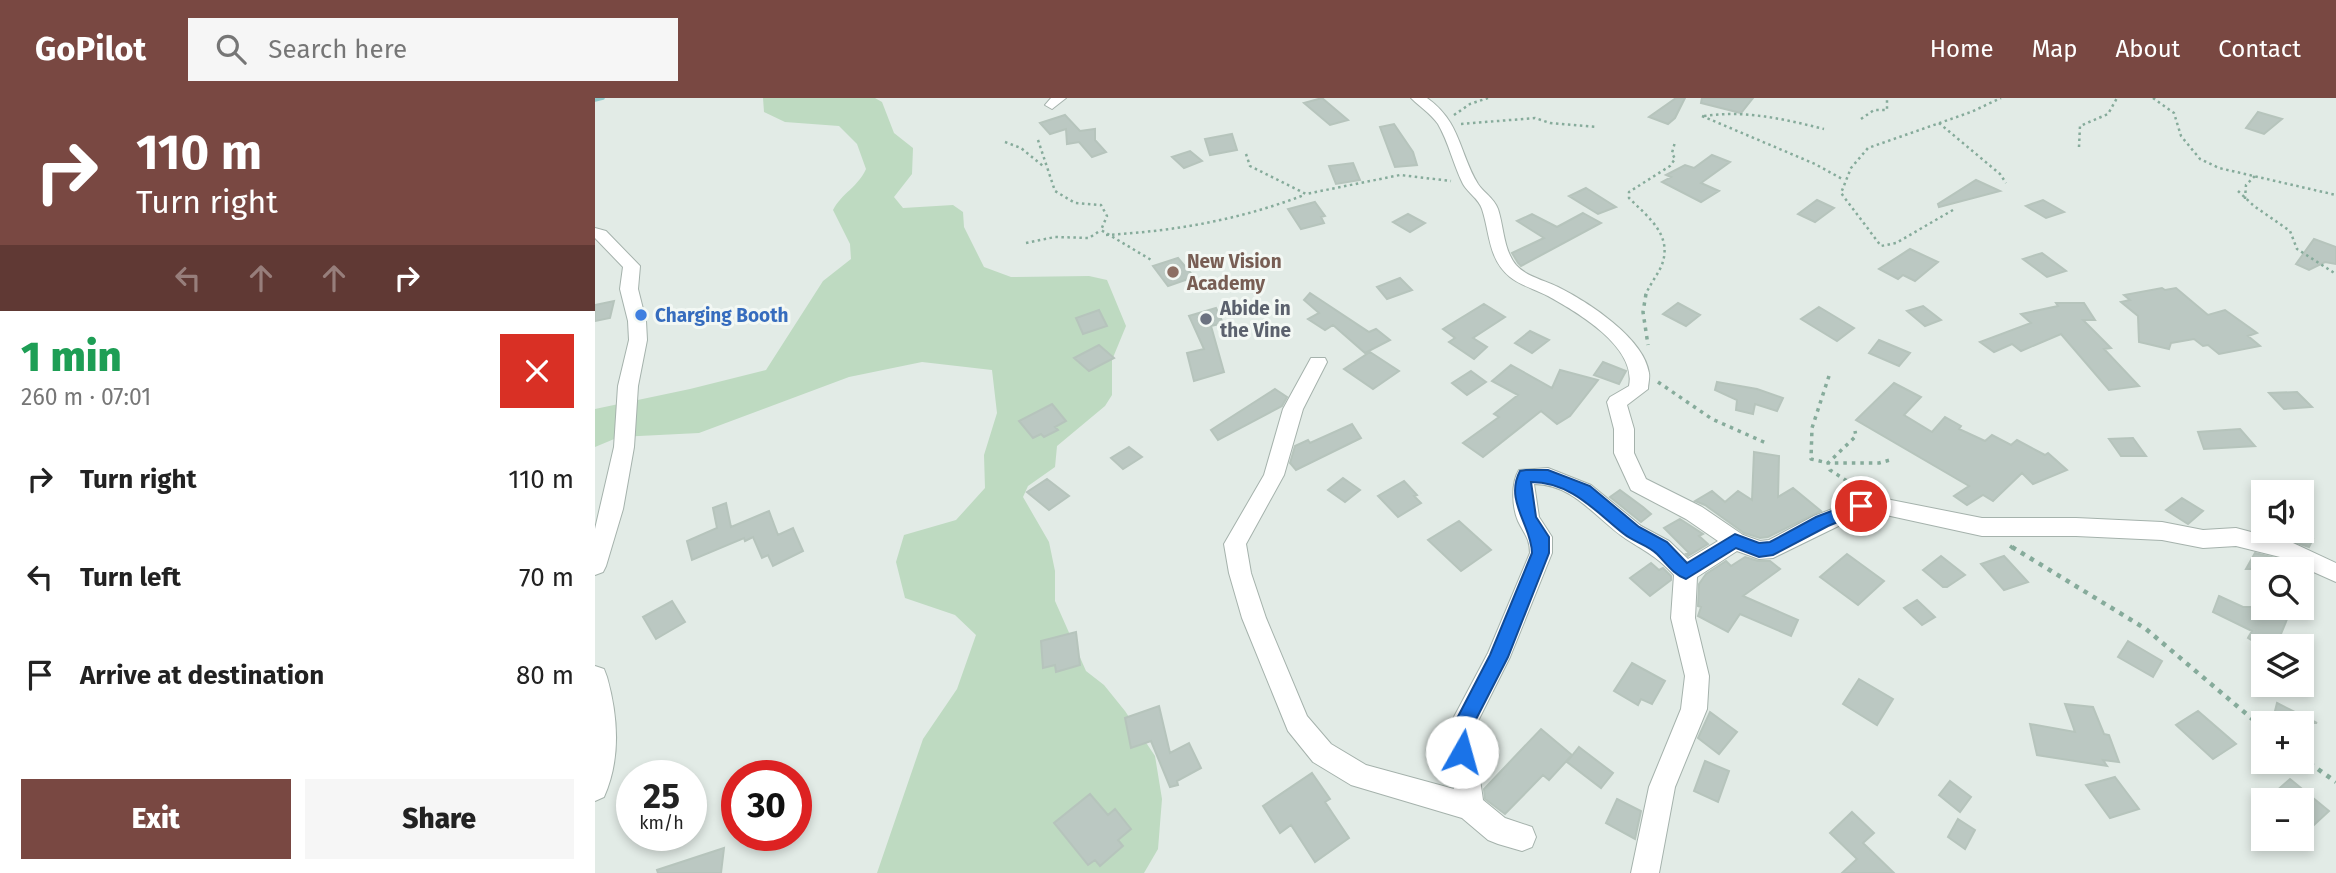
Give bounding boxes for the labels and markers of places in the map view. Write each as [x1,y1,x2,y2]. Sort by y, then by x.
place label: New Vision Academy [1186,250,1282,295]
marker: New Vision Academy [1165,264,1181,280]
place label: Abide in the Vine [1219,297,1291,342]
place label: Charging Booth [655,304,788,327]
marker: Charging Booth [633,307,649,323]
marker: Abide in the Vine [1198,311,1214,327]
pin [1831,476,1891,536]

